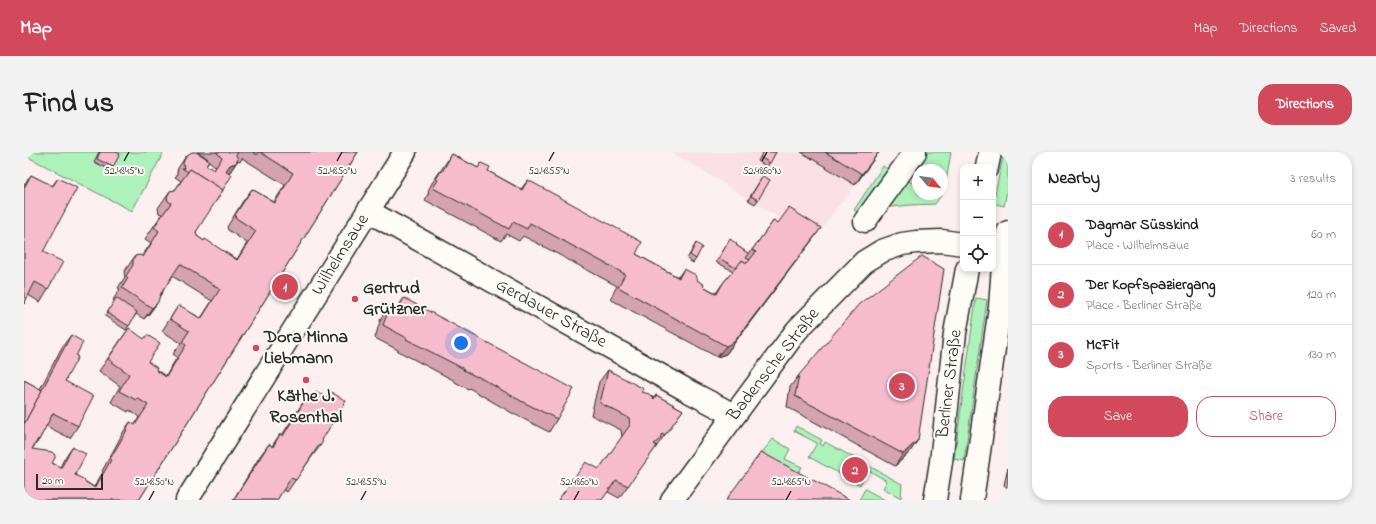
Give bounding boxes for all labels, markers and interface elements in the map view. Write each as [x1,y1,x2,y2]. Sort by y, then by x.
text: Map [20,15,52,42]
text: Map [1194,18,1217,39]
text: Directions [1239,18,1297,39]
text: Saved [1319,18,1356,39]
text: Find us [24,84,114,125]
button: Directions [1258,84,1352,125]
text: 52.4845°N [104,164,144,179]
text: 52.4850°N [317,164,357,179]
text: 52.4855°N [528,164,570,179]
text: 52.4860°N [743,164,782,179]
north arrow [912,164,948,200]
map controls [960,164,996,272]
button: + [960,164,996,200]
text: Nearby [1048,166,1100,191]
text: 3 results [1290,169,1336,188]
button: − [960,200,996,236]
street label: Wilhelmsaue [306,208,377,301]
text: Dagmar Süsskind [1086,214,1199,236]
text: 1 [1059,225,1063,244]
text: 60 m [1311,225,1336,244]
button: locate [960,236,996,272]
text: Place · Wilhelmsaue [1086,236,1189,255]
pin: 1 [272,272,298,302]
street label: Gerdauer Straße [491,273,612,356]
text: Der Kopfspaziergang [1086,274,1216,296]
place label: Gertrud Grützner [363,276,427,323]
text: 2 [1058,285,1064,304]
text: 120 m [1306,285,1336,304]
marker: Gertrud Grützner [350,294,360,304]
text: Place · Berliner Straße [1086,296,1202,315]
street label: Badensche Straße [721,302,827,428]
place label: Dora Minna Liebmann [263,325,348,372]
street label: Berliner Straße [930,327,970,441]
your location [451,333,471,353]
text: McFit [1086,334,1119,356]
marker: Dora Minna Liebmann [251,343,261,353]
text: 3 [1058,345,1064,364]
text: 130 m [1308,345,1336,364]
text: Sports · Berliner Straße [1086,356,1212,375]
pin: 3 [889,371,915,401]
marker: Käthe J. Rosenthal [301,375,311,385]
place label: Käthe J. Rosenthal [270,384,342,431]
button: Save [1048,396,1188,437]
button: Share [1196,396,1336,437]
pin: 2 [842,455,868,485]
scale bar [36,472,103,491]
text: 20 m [42,473,64,489]
text: 52.4850°N [134,475,174,490]
text: 52.4855°N [345,475,387,490]
text: 52.4860°N [560,475,599,490]
text: 52.4865°N [771,475,811,490]

